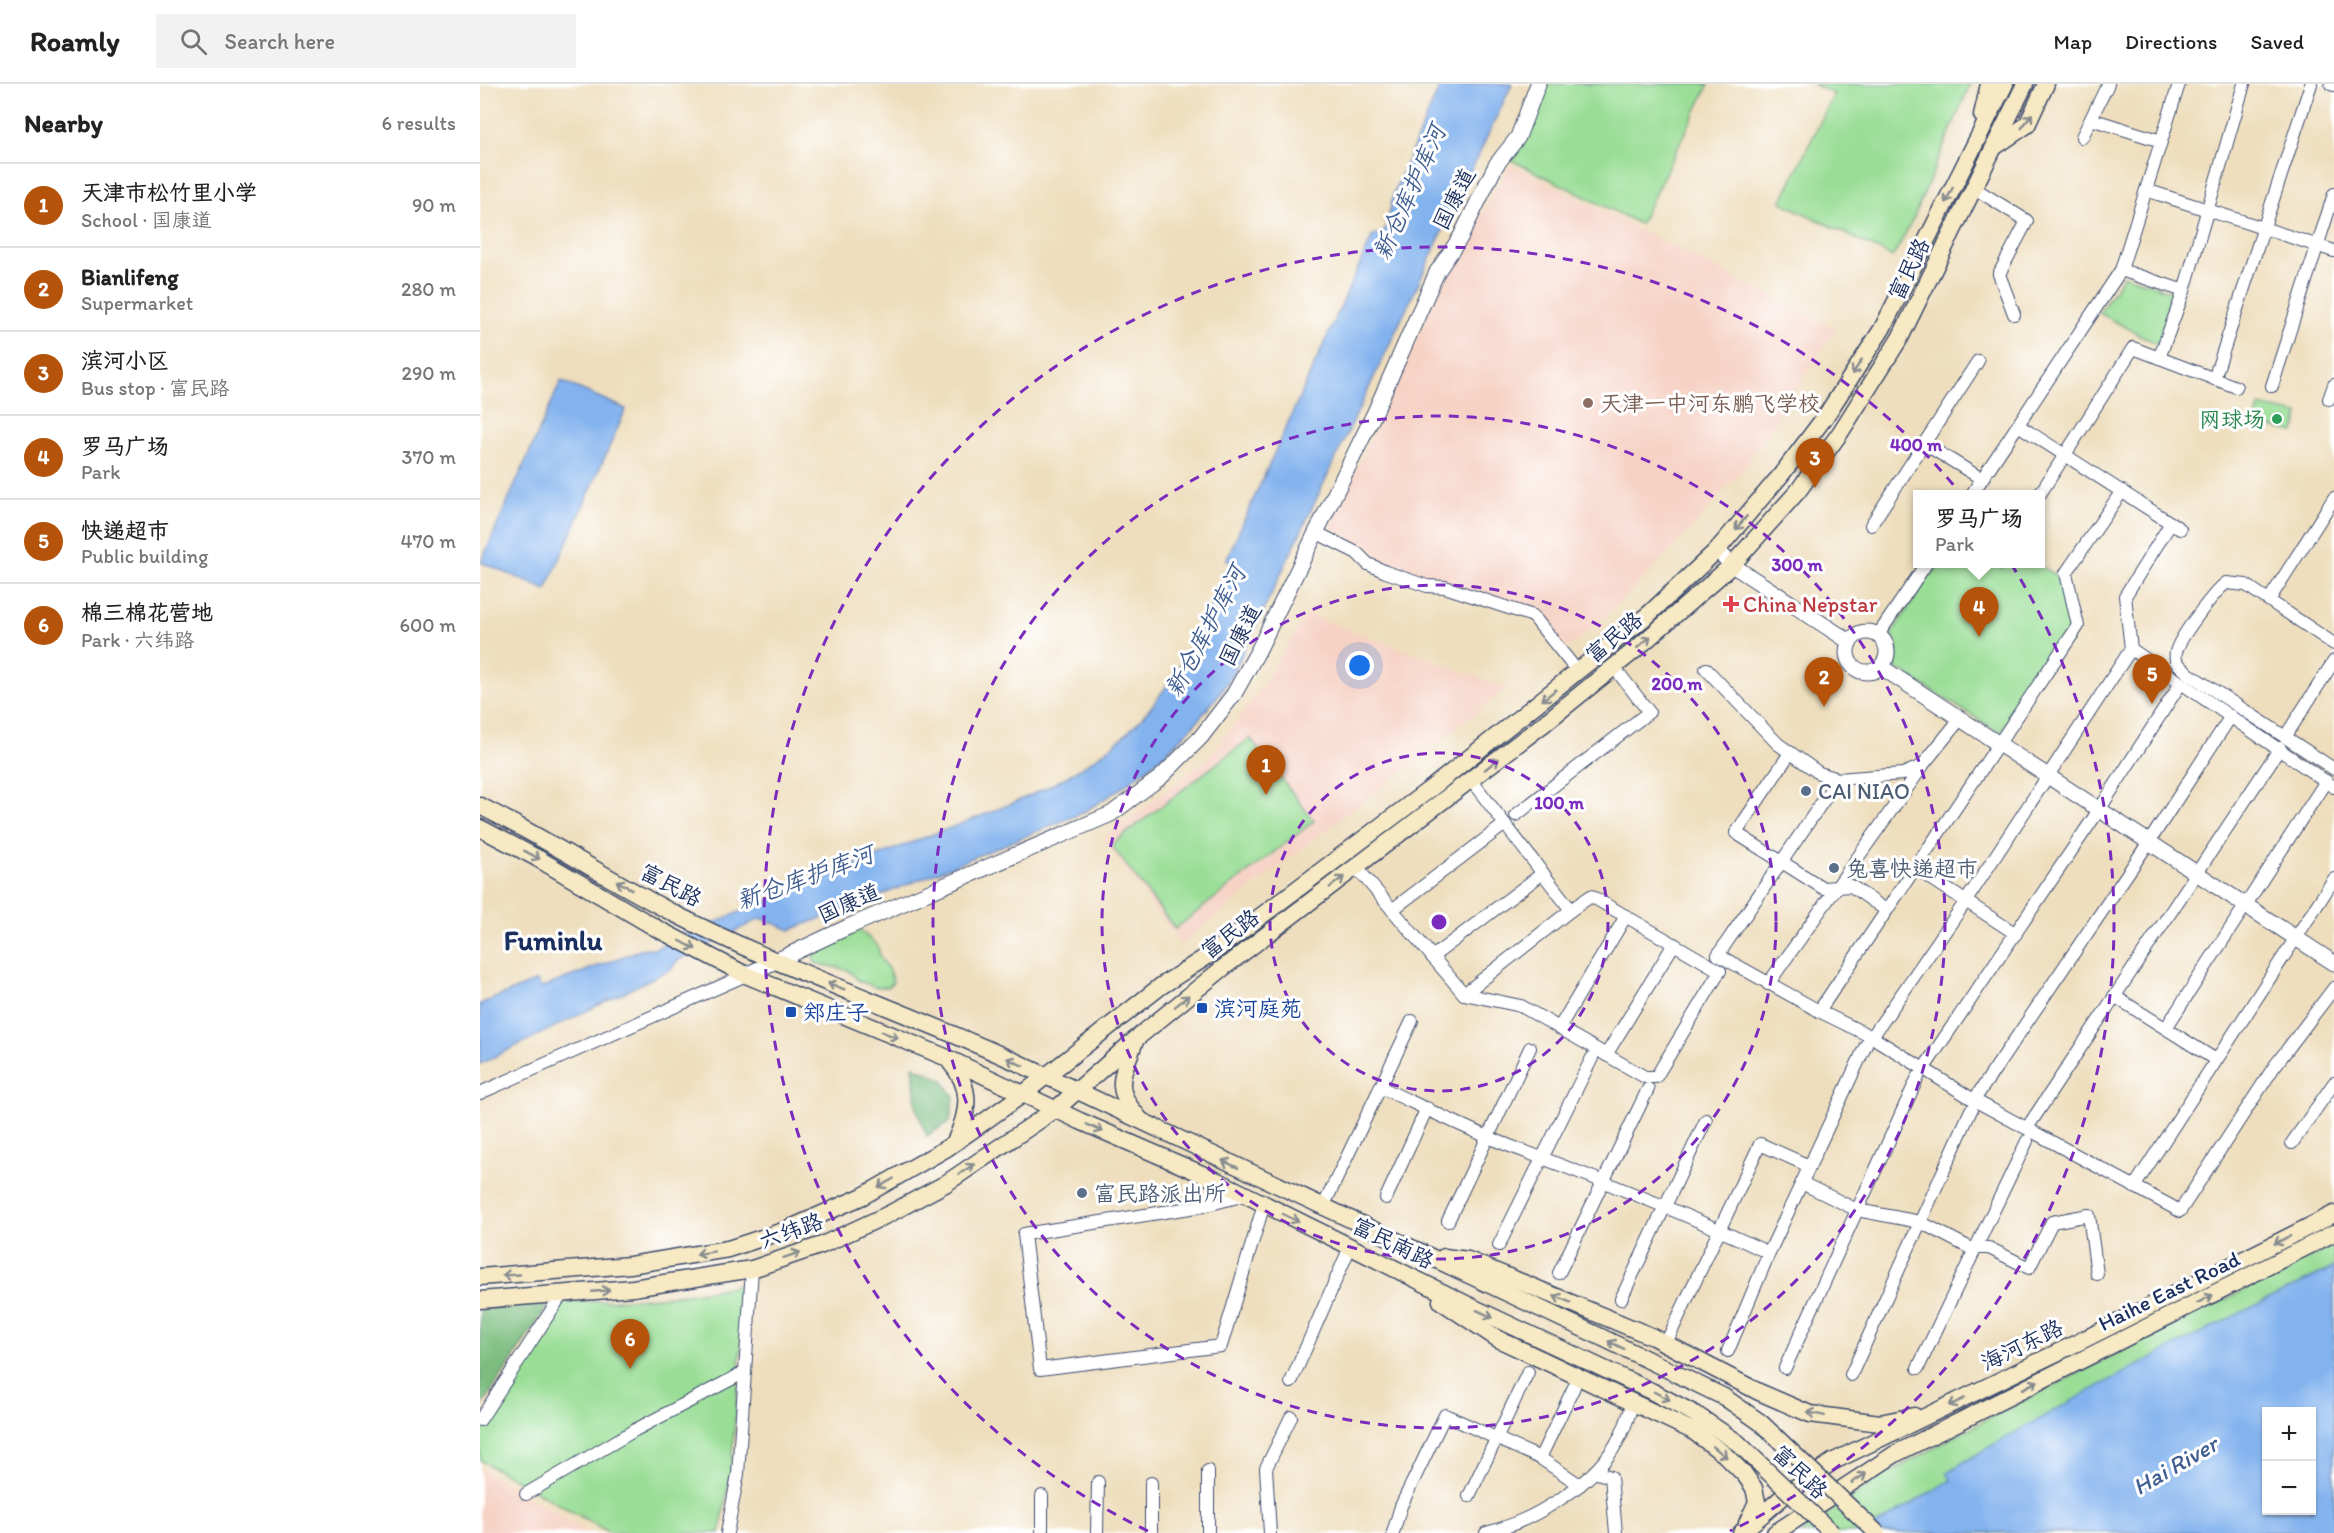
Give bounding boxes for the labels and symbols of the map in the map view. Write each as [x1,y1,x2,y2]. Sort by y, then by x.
one-way arrow [2021,113,2033,129]
water label: 新仓库护库河 [1366,117,1453,264]
street label: 国康道 [1427,163,1481,235]
one-way arrow [1943,185,1954,203]
street label: 富民路 [1882,233,1936,305]
one-way arrow [1851,358,1863,375]
place label: 天津一中河东鹏飞学校 [1600,390,1820,417]
marker: 天津一中河东鹏飞学校 [1581,396,1595,410]
place label: 网球场 [2199,406,2265,433]
marker: 网球场 [2270,412,2284,426]
text: 400 m [1890,434,1943,456]
pin: 3 [1796,438,1834,488]
one-way arrow [1734,515,1748,530]
text: 300 m [1771,554,1823,576]
water label: 新仓库护库河 [1158,557,1253,701]
pin: 4 [1960,588,1998,637]
place label: China Nepstar [1743,591,1878,618]
marker: China Nepstar [1724,597,1738,611]
street label: 国康道 [1213,599,1267,671]
street label: 富民路 [1580,605,1648,669]
one-way arrow [1636,635,1651,649]
your location [1345,651,1374,680]
pin: 5 [2132,654,2172,704]
pin: 2 [1804,658,1844,707]
text: 200 m [1652,673,1703,695]
one-way arrow [1541,688,1557,701]
pin: 1 [1246,746,1286,795]
one-way arrow [1484,758,1500,771]
place label: CAI NIAO [1818,778,1910,805]
marker: CAI NIAO [1799,784,1813,798]
text: 100 m [1534,792,1585,814]
water label: 新仓库护库河 [732,837,881,915]
one-way arrow [522,850,540,861]
place label: 兔喜快递超市 [1846,855,1978,882]
street label: 富民路 [636,858,706,912]
marker: 兔喜快递超市 [1827,861,1841,875]
one-way arrow [1328,876,1344,888]
street label: 国康道 [813,877,885,929]
one-way arrow [616,879,633,891]
street label: 富民路 [1196,903,1264,965]
centre of rings [1429,912,1449,932]
district label: Fuminlu [504,923,603,957]
one-way arrow [679,940,697,951]
one-way arrow [827,980,845,991]
one-way arrow [1174,994,1189,1008]
place label: 滨河庭苑 [1214,995,1302,1022]
place label: 郑庄子 [803,999,869,1026]
marker: 滨河庭苑 [1195,1001,1209,1015]
marker: 郑庄子 [784,1005,798,1019]
one-way arrow [880,1030,899,1041]
one-way arrow [1007,1055,1025,1067]
one-way arrow [1086,1122,1104,1134]
one-way arrow [1222,1158,1240,1170]
one-way arrow [958,1163,974,1175]
one-way arrow [878,1177,895,1189]
place label: 富民路派出所 [1094,1180,1226,1207]
marker: 富民路派出所 [1075,1186,1089,1200]
street label: 六纬路 [755,1207,827,1255]
street label: 富民南路 [1348,1212,1438,1274]
one-way arrow [1282,1213,1300,1224]
one-way arrow [2273,1235,2291,1246]
street label: Haihe East Road [2094,1245,2244,1337]
one-way arrow [695,1247,715,1258]
one-way arrow [782,1249,801,1260]
one-way arrow [502,1269,522,1280]
one-way arrow [591,1285,611,1296]
one-way arrow [1554,1293,1572,1304]
one-way arrow [2196,1293,2214,1304]
one-way arrow [1476,1308,1494,1320]
street label: 海河东路 [1977,1314,2067,1376]
pin: 6 [610,1320,650,1369]
one-way arrow [1608,1338,1626,1350]
one-way arrow [2021,1379,2039,1390]
one-way arrow [1652,1391,1670,1403]
one-way arrow [1948,1397,1966,1409]
one-way arrow [1807,1408,1826,1419]
water label: Hai River [2127,1428,2225,1501]
street label: 富民路 [1767,1439,1833,1505]
one-way arrow [1712,1445,1728,1458]
one-way arrow [1850,1472,1867,1484]

